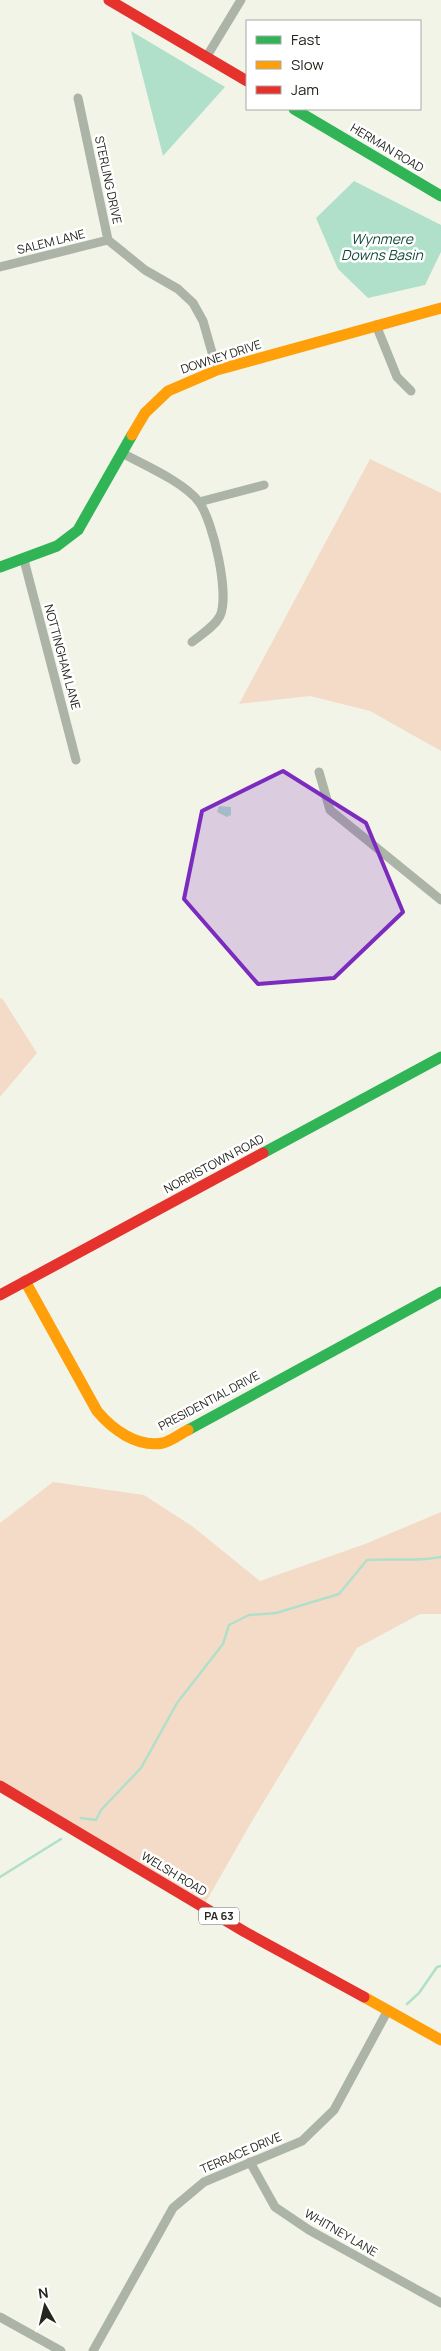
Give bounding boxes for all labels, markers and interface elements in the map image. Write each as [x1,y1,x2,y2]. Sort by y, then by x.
legend [246,20,421,110]
text: Fast [291,29,320,50]
text: Slow [291,54,324,75]
text: Jam [291,79,319,100]
street label: HERMAN ROAD [347,119,427,176]
street label: STERLING DRIVE [91,134,126,226]
street label: SALEM LANE [15,225,87,258]
water label: Wynmere Downs Basin [341,229,424,264]
street label: DOWNEY DRIVE [178,335,263,378]
street label: NOTTINGHAM LANE [40,602,85,712]
street label: NORRISTOWN ROAD [161,1130,267,1197]
street label: PRESIDENTIAL DRIVE [155,1367,263,1435]
street label: WELSH ROAD [138,1847,210,1900]
road number: PA 63 [199,1908,239,1924]
street label: TERRACE DRIVE [198,2128,284,2177]
street label: WHITNEY LANE [302,2205,381,2260]
north arrow [20,2281,70,2331]
text: N [37,2283,49,2303]

